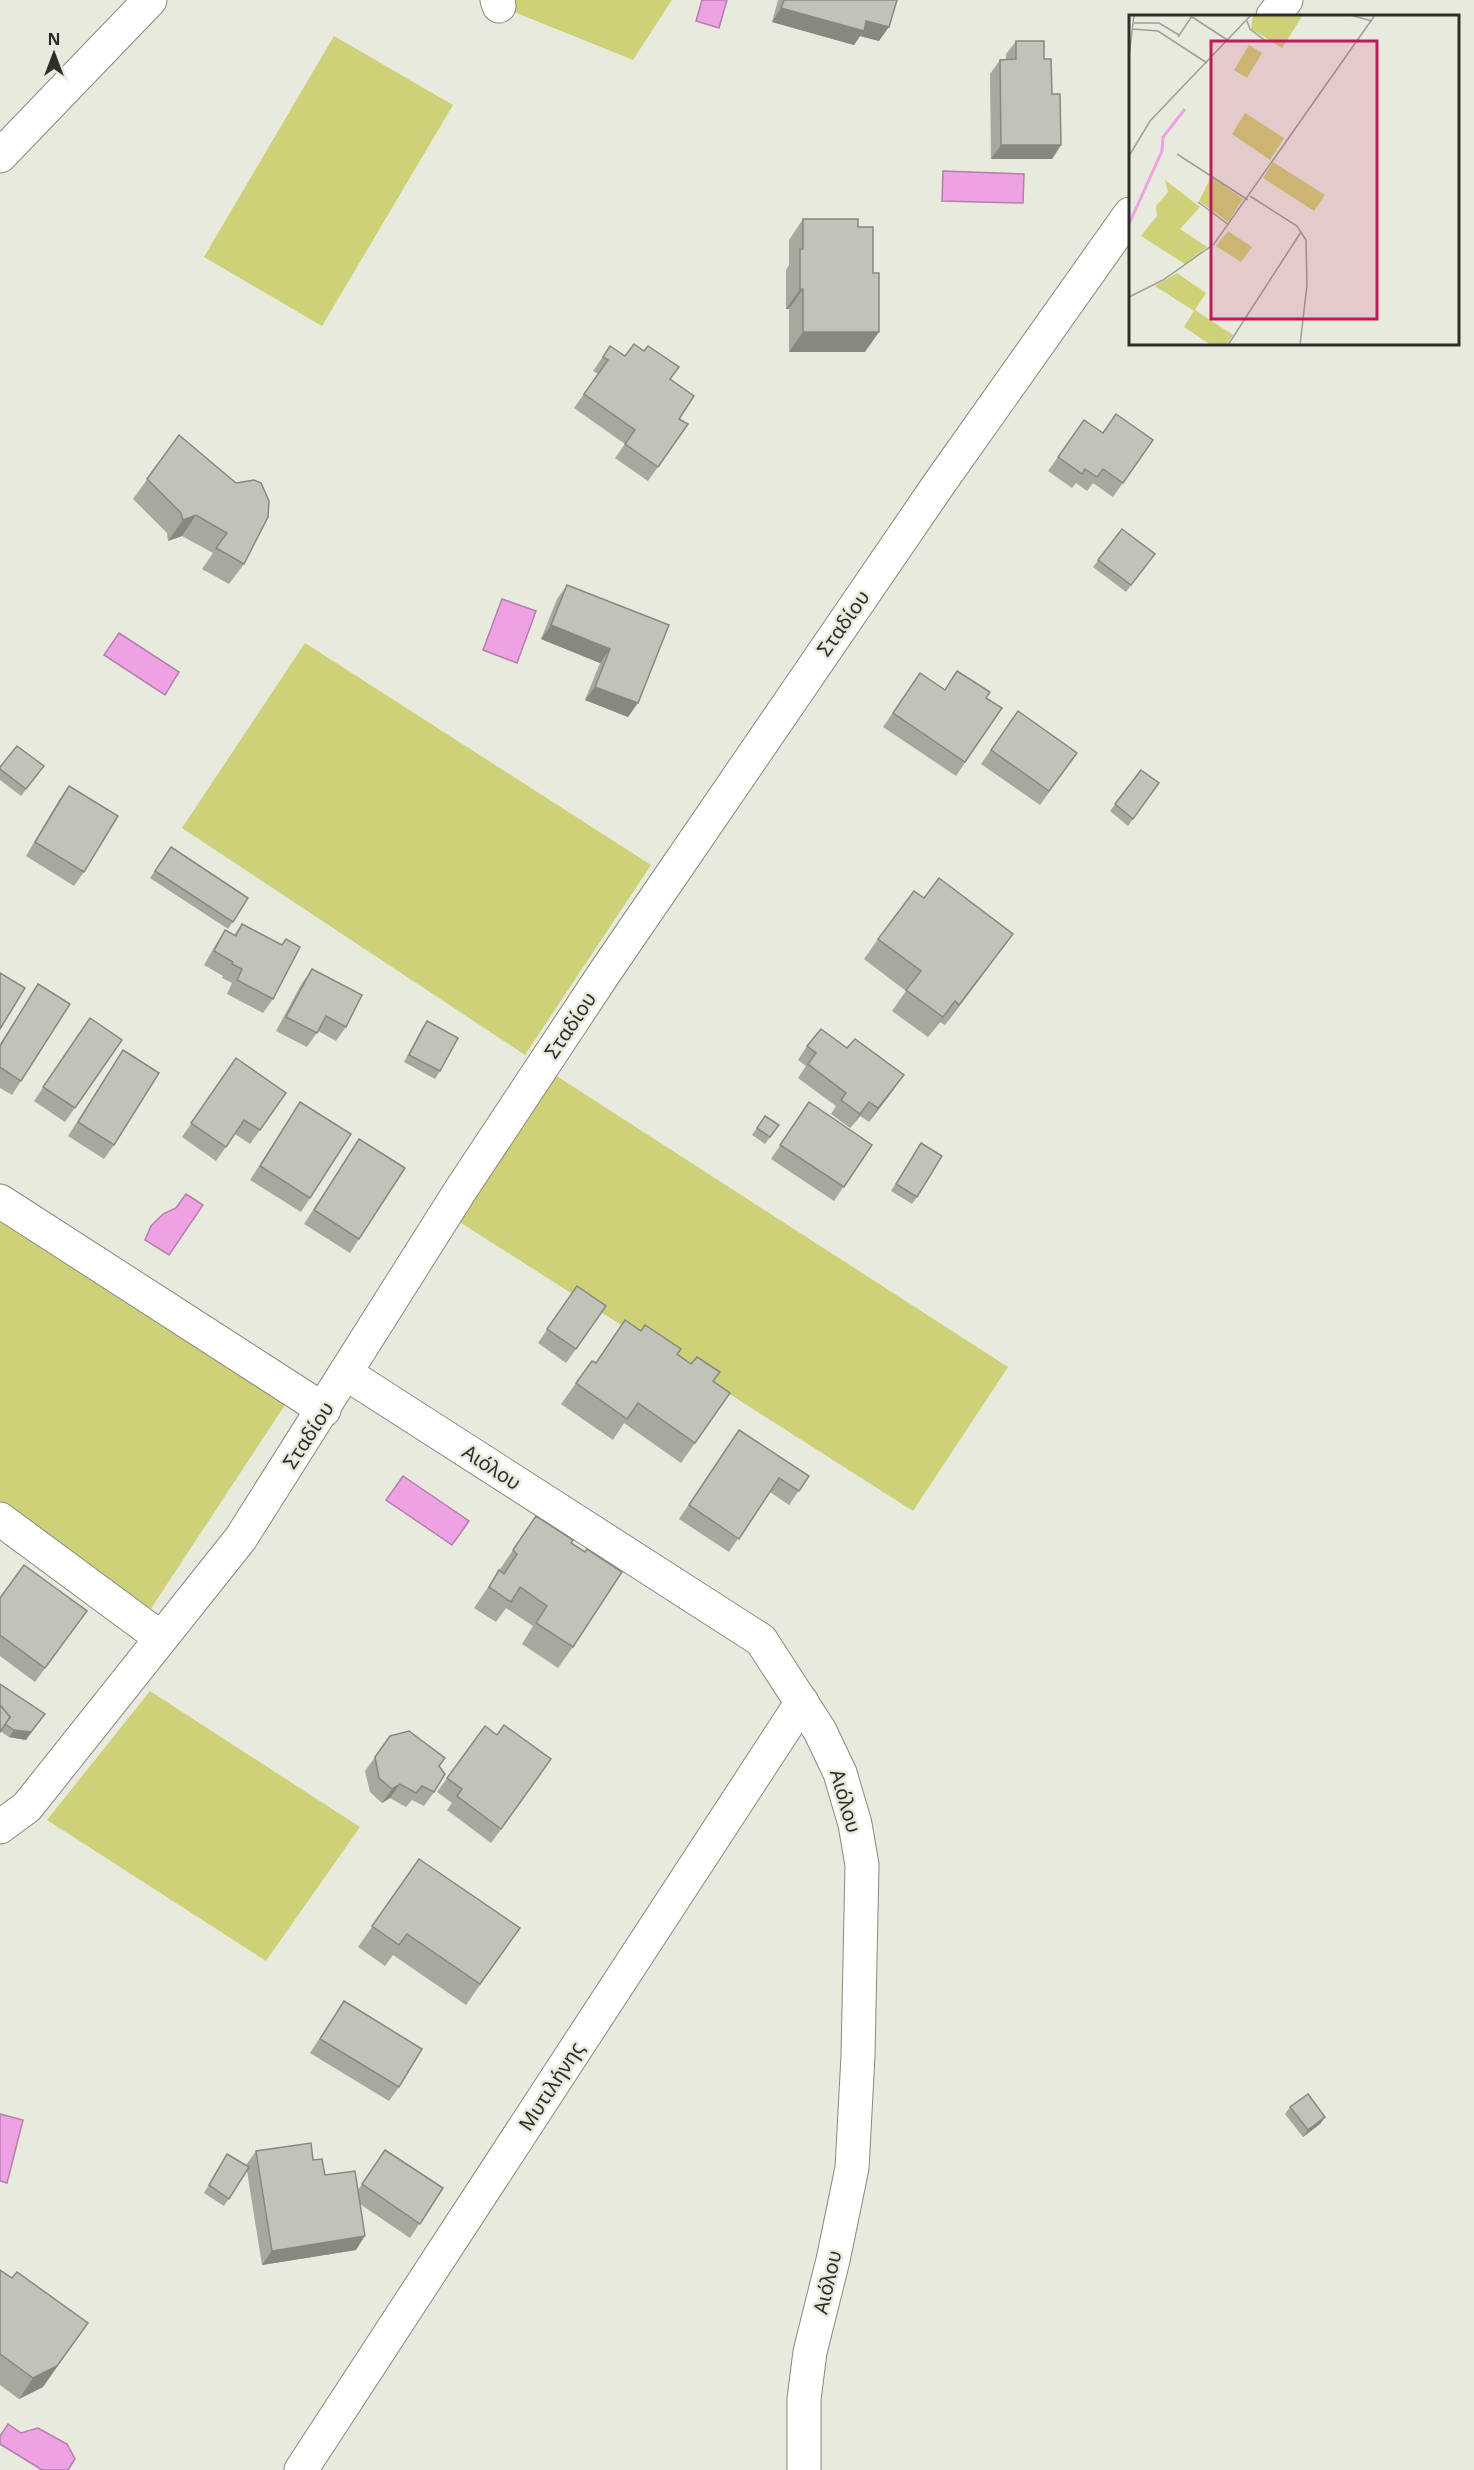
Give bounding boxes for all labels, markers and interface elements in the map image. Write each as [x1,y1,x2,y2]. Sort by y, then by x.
inset map [1129,15,1459,345]
north arrow [24,24,84,84]
text: N [47,28,61,50]
street label: Σταδίου [810,584,876,662]
street label: Σταδίου [538,986,602,1064]
street label: Σταδίου [276,1396,340,1474]
street label: Αιόλου [457,1438,527,1496]
street label: Αιόλου [824,1766,868,1836]
street label: Μυτιλήνης [512,2036,590,2136]
street label: Αιόλου [807,2247,847,2317]

